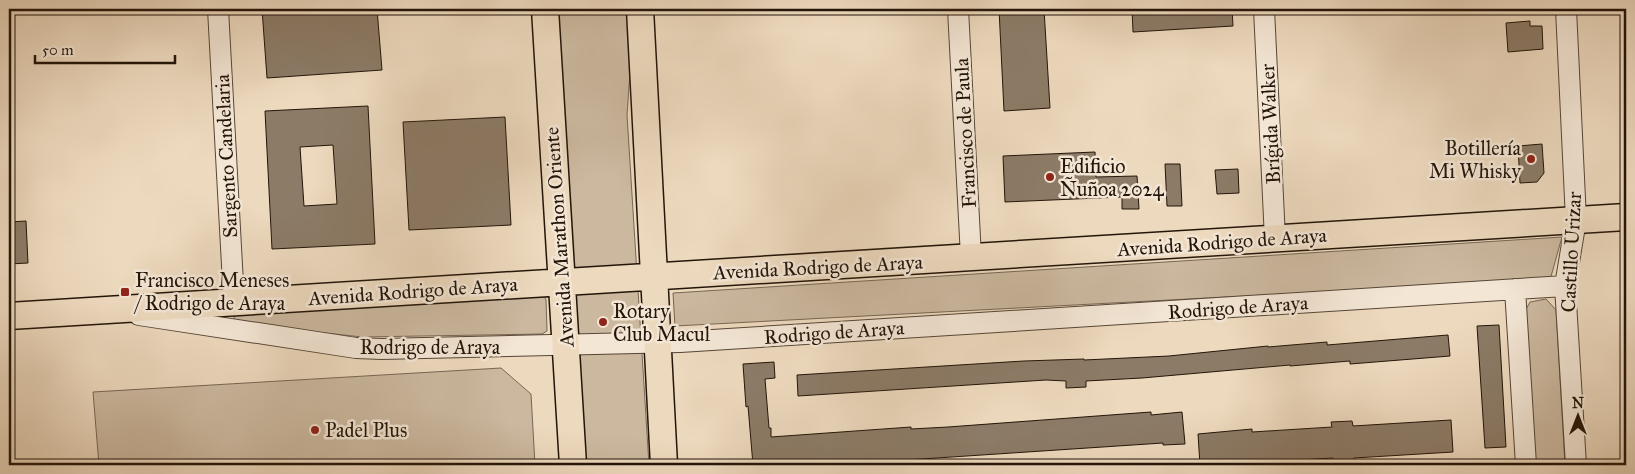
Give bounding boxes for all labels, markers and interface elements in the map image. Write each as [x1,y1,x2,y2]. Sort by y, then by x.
scale bar [35,32,175,64]
text: 50 m [42,41,74,59]
street label: Francisco de Paula [949,57,981,209]
street label: Brígida Walker [1255,63,1286,185]
street label: Sargento Candelaria [210,73,243,239]
street label: Avenida Marathon Oriente [539,126,579,349]
place label: Botillería Mi Whisky [1429,136,1522,183]
marker: Botillería Mi Whisky [1525,153,1537,165]
place label: Edificio Ñuñoa 2024 [1060,154,1164,201]
marker: Edificio Ñuñoa 2024 [1044,171,1056,183]
street label: Castillo Urizar [1556,191,1586,313]
street label: Avenida Rodrigo de Araya [1115,223,1328,262]
street label: Avenida Rodrigo de Araya [712,249,924,286]
place label: Francisco Meneses / Rodrigo de Araya [133,268,289,316]
street label: Avenida Rodrigo de Araya [306,272,519,311]
marker: Francisco Meneses / Rodrigo de Araya [119,286,131,298]
street label: Rodrigo de Araya [1167,290,1310,325]
place label: Rotary Club Macul [613,299,711,346]
street label: Rodrigo de Araya [763,315,906,350]
marker: Rotary Club Macul [597,316,609,328]
street label: Rodrigo de Araya [360,335,501,360]
north arrow [1552,392,1602,442]
text: N [1572,395,1584,412]
place label: Padel Plus [325,418,407,442]
marker: Padel Plus [309,424,321,436]

